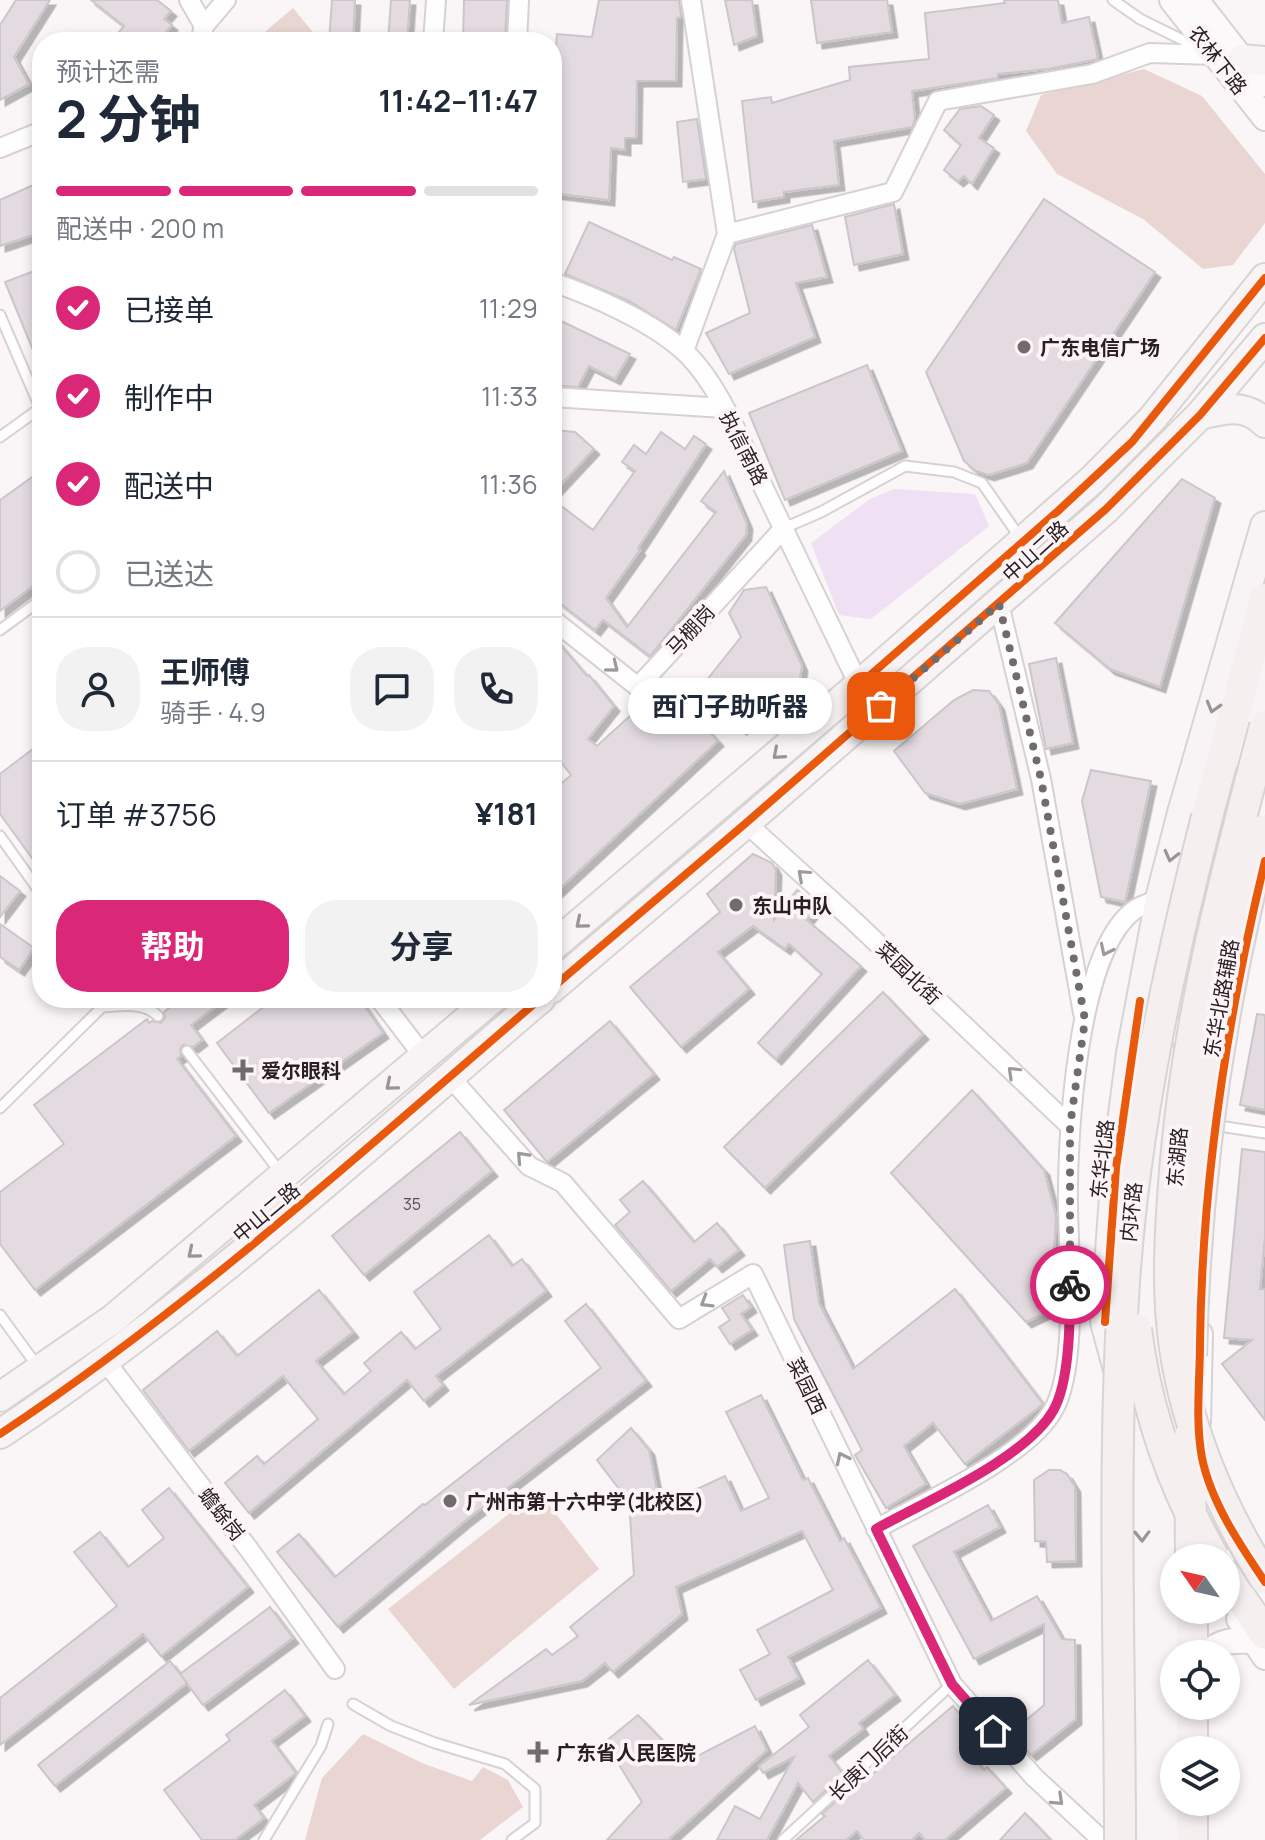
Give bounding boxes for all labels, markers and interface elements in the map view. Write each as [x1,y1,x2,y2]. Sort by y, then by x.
street label: 农林下路 [1183,20,1253,100]
text: 预计还需 [56,53,160,89]
text: 11:42–11:47 [378,80,538,121]
text: 2 分钟 [56,83,201,154]
text: 配送中 · 200 m [56,210,224,246]
icon: check [56,286,100,330]
text: 已接单 [124,289,214,330]
text: 11:29 [479,290,538,326]
place label: 广东电信广场 [1040,334,1160,361]
marker: 广东电信广场 [1015,338,1033,356]
icon: check [56,374,100,418]
text: 制作中 [124,377,214,418]
text: 11:33 [481,378,538,414]
street label: 执信南路 [714,406,774,490]
icon: check [56,462,100,506]
text: 配送中 [124,465,214,506]
text: 11:36 [479,466,538,502]
street label: 中山二路 [996,514,1074,588]
text: 已送达 [124,553,214,594]
street label: 马棚岗 [660,599,720,661]
button: person [56,647,140,731]
button: chat [350,647,434,731]
button: phone [454,647,538,731]
text: 王师傅 [160,651,250,692]
one-way arrow [604,658,619,672]
pin [847,672,915,740]
callout: 西门子助听器 [629,678,833,734]
icon: bag [859,684,903,728]
text: 西门子助听器 [652,688,808,724]
text: 骑手 · 4.9 [160,694,266,730]
one-way arrow [1206,699,1222,713]
one-way arrow [773,744,788,759]
text: ¥181 [475,793,538,834]
text: 订单 #3756 [56,794,217,835]
one-way arrow [1163,848,1180,862]
one-way arrow [798,870,813,884]
place label: 东山中队 [752,892,832,919]
marker: 东山中队 [727,896,745,914]
button: 帮助 [56,900,289,992]
button: 分享 [305,900,538,992]
one-way arrow [575,913,590,928]
street label: 菜园北街 [871,936,947,1010]
street label: 东华北路辅路 [1197,937,1245,1059]
one-way arrow [1100,942,1116,957]
place label: 爱尔眼科 [261,1057,341,1084]
marker: 爱尔眼科 [232,1059,254,1081]
one-way arrow [1008,1066,1022,1081]
one-way arrow [386,1075,400,1090]
street label: 东华北路 [1084,1118,1120,1200]
street label: 东湖路 [1161,1126,1193,1188]
one-way arrow [516,1152,531,1166]
street label: 中山二路 [227,1176,305,1248]
street label: 内环路 [1114,1181,1148,1243]
house number: 35 [403,1193,421,1215]
one-way arrow [187,1243,202,1258]
courier [1030,1245,1110,1325]
icon: bike [1048,1263,1092,1307]
one-way arrow [700,1292,715,1308]
street label: 菜园西 [782,1353,832,1419]
one-way arrow [836,1452,852,1467]
street label: 蟾蜍岗 [193,1482,251,1546]
place label: 广州市第十六中学(北校区) [466,1488,704,1515]
marker: 广州市第十六中学(北校区) [441,1492,459,1510]
one-way arrow [1133,1530,1151,1543]
north arrow [1160,1544,1240,1624]
map controls [1160,1544,1240,1816]
button: locate [1160,1640,1240,1720]
pin [959,1697,1027,1765]
icon: home [971,1709,1015,1753]
street label: 长庚门后街 [822,1719,914,1807]
button: layers [1160,1736,1240,1816]
place label: 广东省人民医院 [556,1739,696,1766]
marker: 广东省人民医院 [527,1741,549,1763]
one-way arrow [1049,1790,1063,1805]

